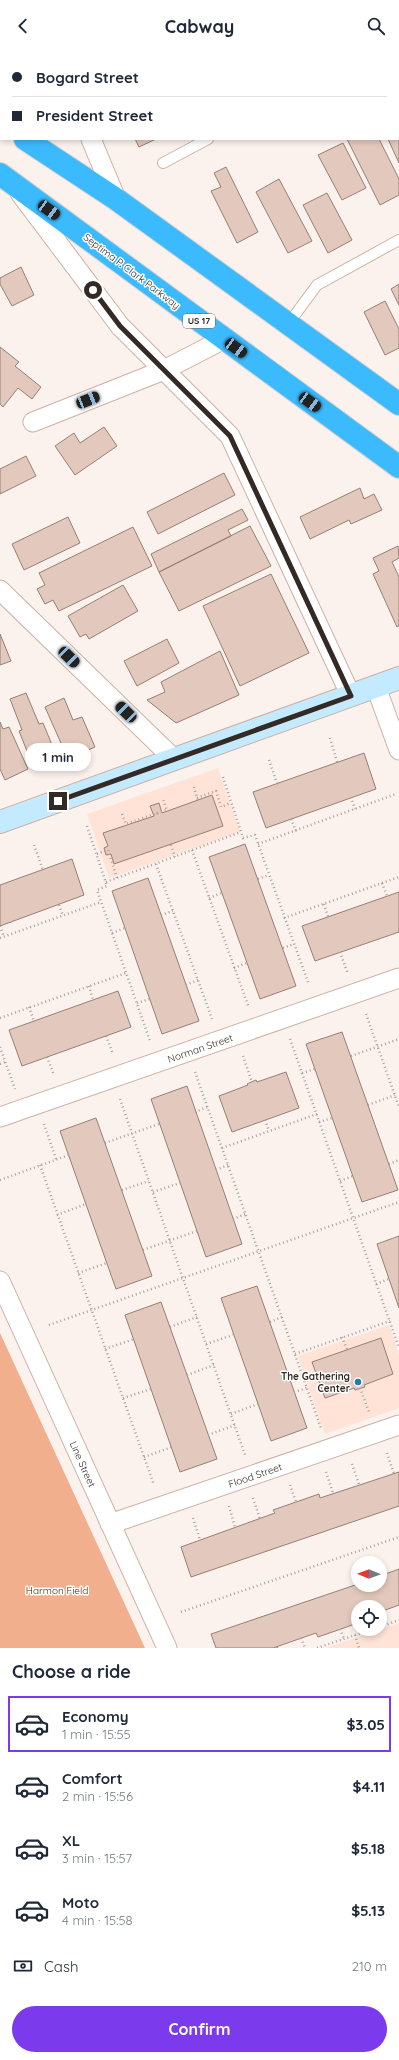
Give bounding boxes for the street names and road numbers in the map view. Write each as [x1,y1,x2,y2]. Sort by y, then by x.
street label: Septima P. Clark Parkway [81,231,183,312]
road number: US 17 [183,314,215,328]
street label: Norman Street [166,1031,235,1066]
street label: Line Street [67,1439,99,1490]
street label: Flood Street [227,1460,284,1491]

